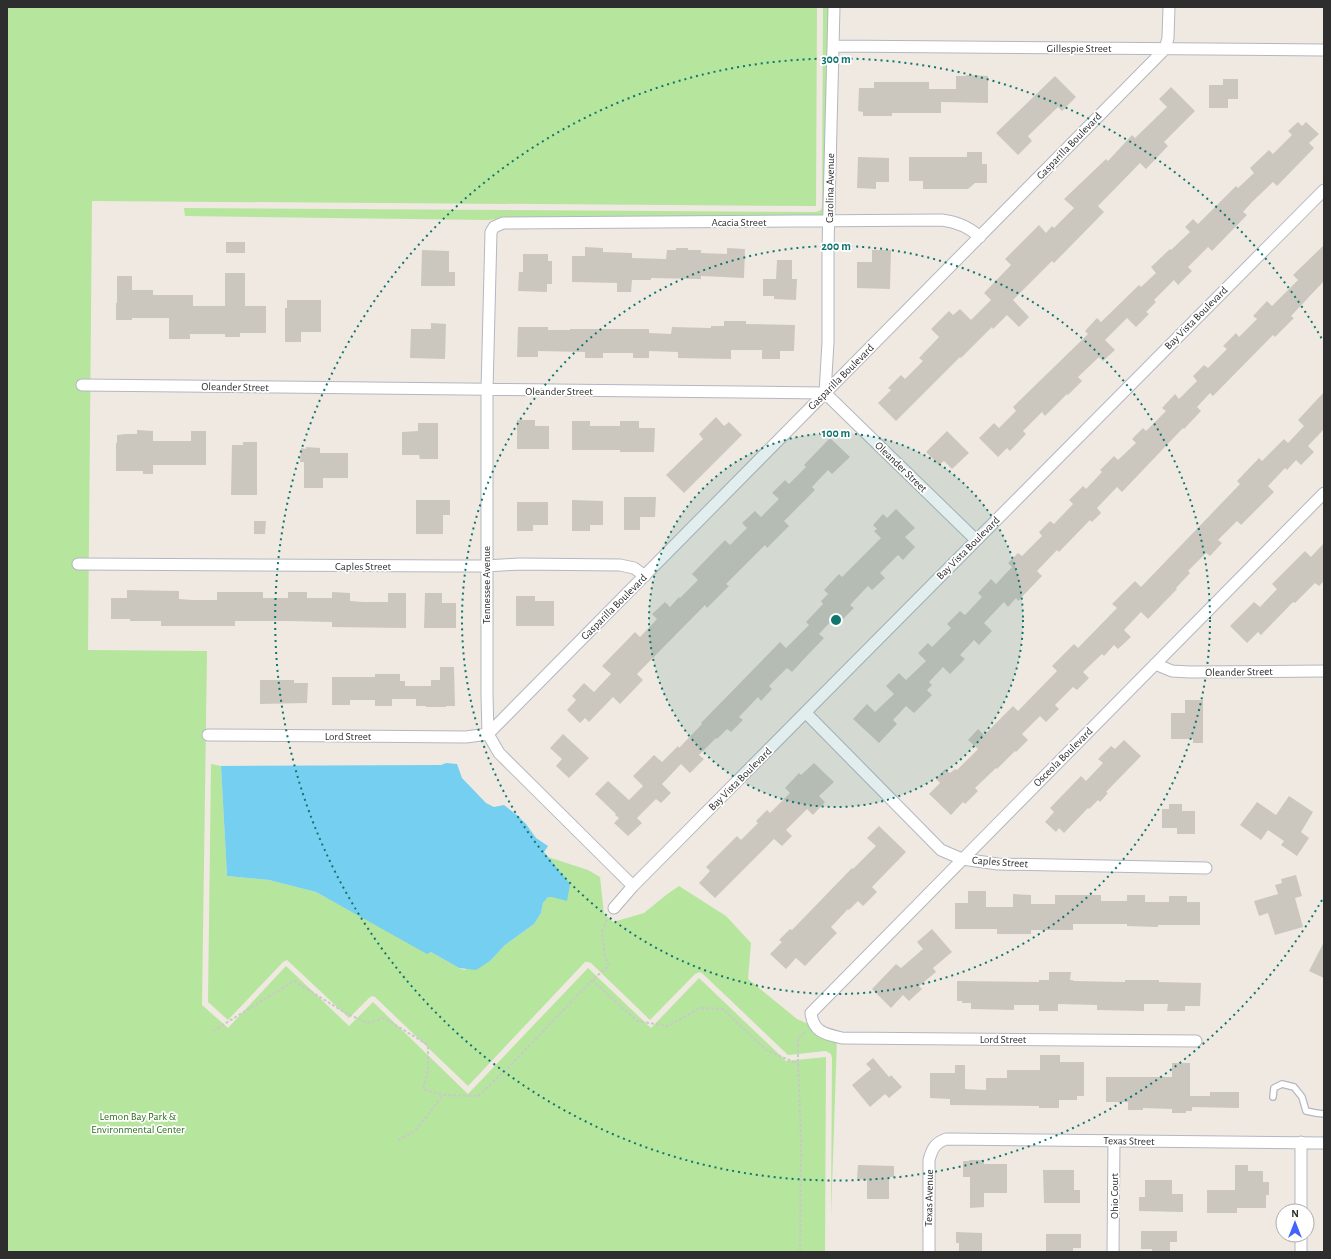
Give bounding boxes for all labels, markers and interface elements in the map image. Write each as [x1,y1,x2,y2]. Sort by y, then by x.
street label: Gillespie Street [1047,43,1112,54]
text: 300 m [821,53,851,65]
street label: Gasparilla Boulevard [1034,110,1104,181]
street label: Carolina Avenue [824,153,836,223]
street label: Acacia Street [711,217,767,228]
text: 200 m [821,240,851,252]
street label: Bay Vista Boulevard [1162,284,1230,352]
street label: Gasparilla Boulevard [806,342,876,412]
street label: Oleander Street [201,381,269,393]
street label: Oleander Street [525,386,593,397]
text: 100 m [822,427,850,439]
street label: Oleander Street [873,440,929,495]
street label: Bay Vista Boulevard [934,514,1002,582]
street label: Tennessee Avenue [481,546,492,624]
street label: Caples Street [335,561,391,572]
street label: Gasparilla Boulevard [579,572,649,642]
centre of rings [829,613,843,627]
street label: Oleander Street [1205,666,1273,678]
street label: Osceola Boulevard [1031,725,1095,789]
street label: Lord Street [325,731,372,742]
street label: Bay Vista Boulevard [706,745,774,813]
street label: Caples Street [972,855,1029,869]
street label: Lord Street [980,1034,1027,1045]
park label: Lemon Bay Park & Environmental Center [91,1111,185,1135]
street label: Texas Street [1103,1135,1155,1147]
street label: Texas Avenue [923,1169,935,1227]
street label: Ohio Court [1109,1172,1120,1219]
north arrow [1275,1203,1315,1243]
text: N [1291,1208,1299,1219]

